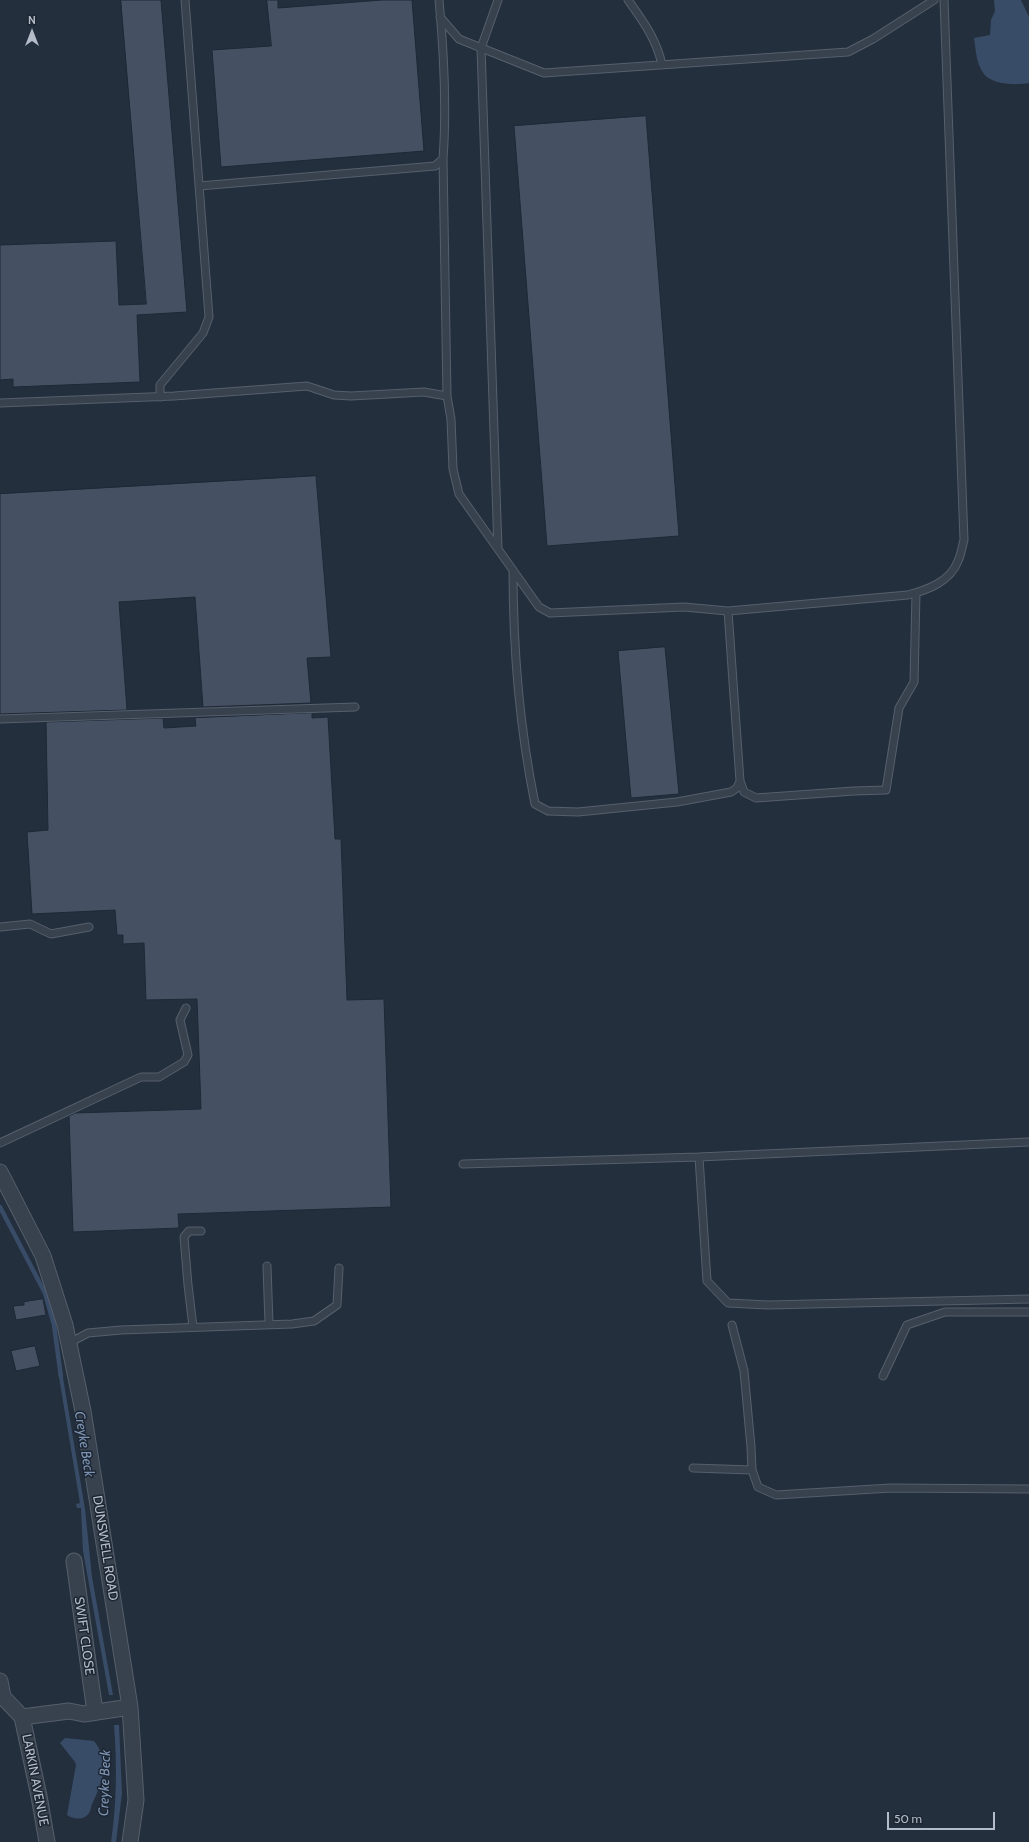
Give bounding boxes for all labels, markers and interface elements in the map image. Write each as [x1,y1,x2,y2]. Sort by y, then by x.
north arrow [12,12,52,52]
text: N [28,13,36,27]
water label: Creyke Beck [71,1410,97,1478]
street label: DUNSWELL ROAD [89,1494,121,1602]
street label: SWIFT CLOSE [71,1596,97,1676]
street label: LARKIN AVENUE [18,1733,52,1827]
water label: Creyke Beck [95,1750,115,1816]
scale bar [889,1804,997,1830]
text: 50 m [894,1811,922,1826]

